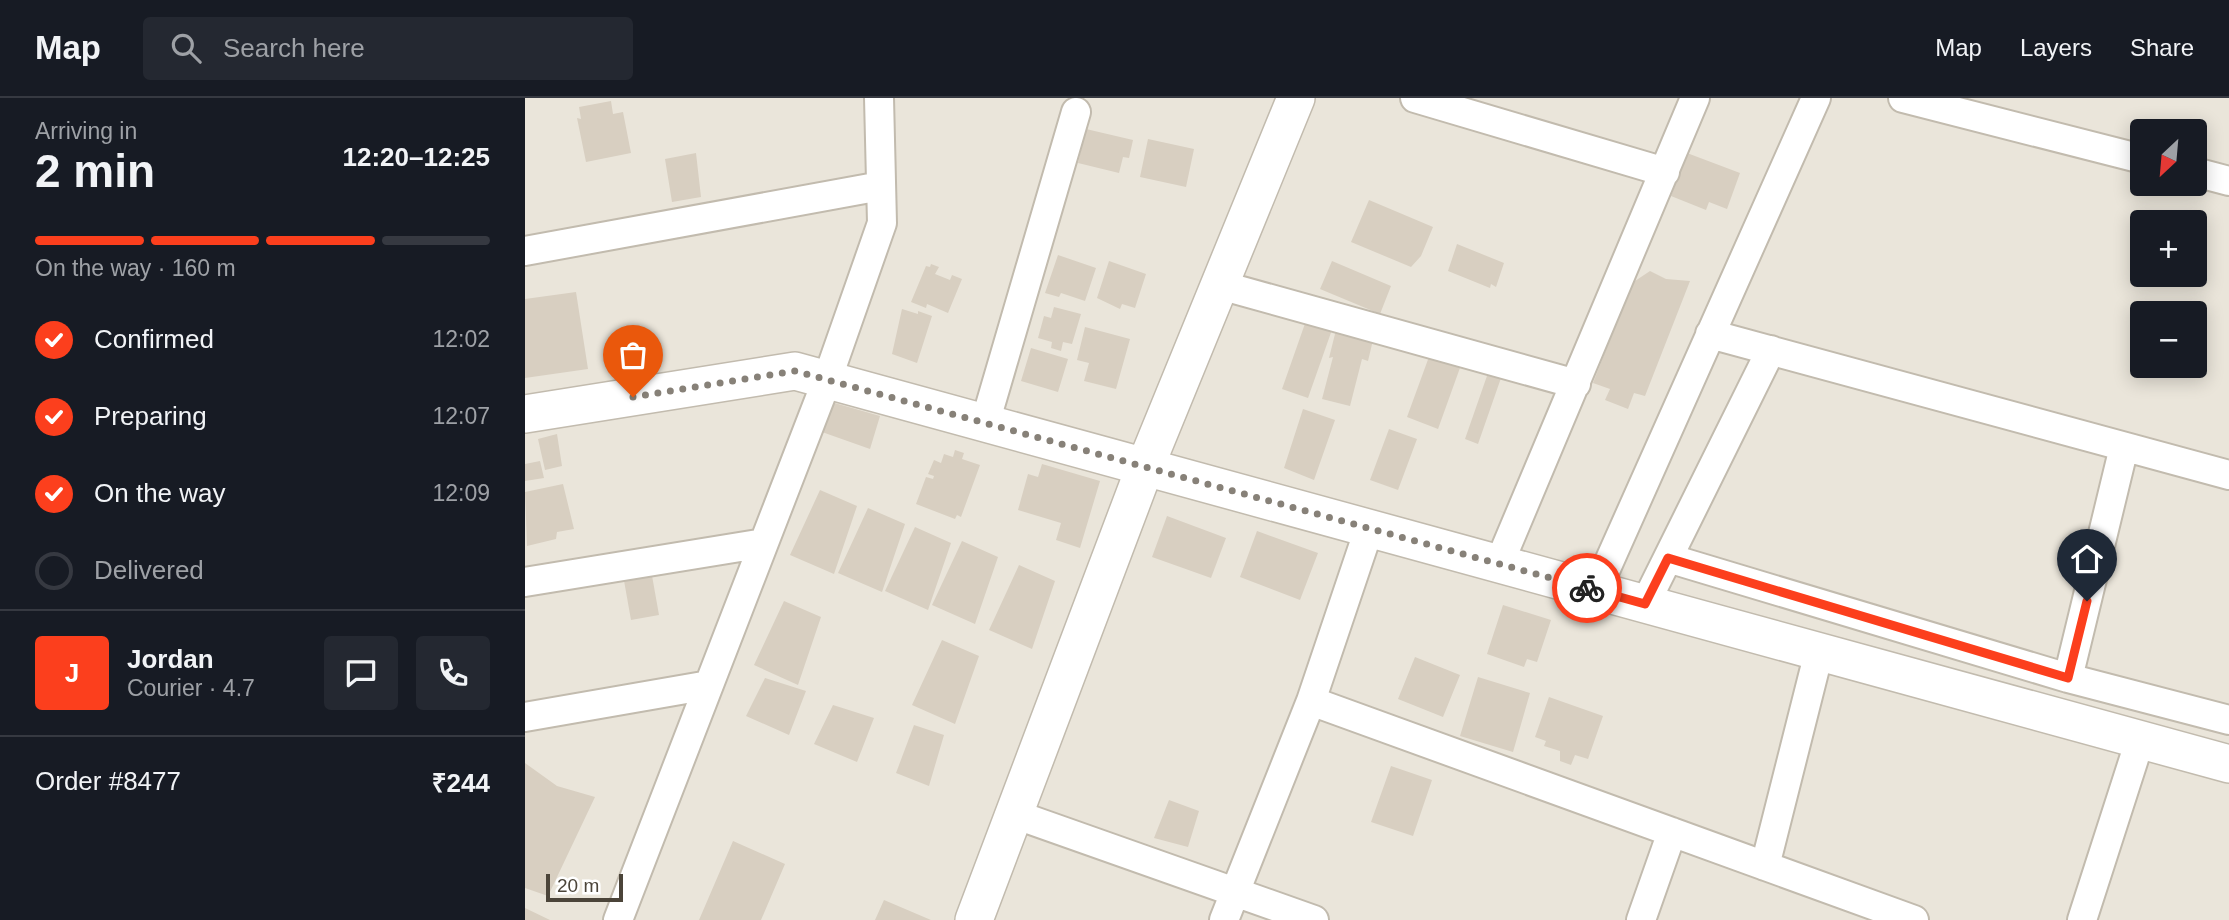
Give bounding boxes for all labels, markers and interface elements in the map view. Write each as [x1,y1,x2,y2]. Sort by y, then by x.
search box [143,17,633,80]
text: Map [35,29,101,66]
icon: search [167,29,205,67]
text: Search here [223,33,365,63]
text: Map [1935,34,1982,61]
text: Layers [2020,34,2092,61]
text: Share [2130,34,2194,61]
text: Arriving in [35,118,137,144]
north arrow [2130,119,2207,196]
map controls [2130,119,2207,378]
text: 12:20–12:25 [343,142,490,172]
text: 2 min [35,145,155,197]
button: + [2130,210,2207,287]
text: On the way · 160 m [35,255,236,281]
button: − [2130,301,2207,378]
icon: check [35,321,73,359]
text: Confirmed [94,324,214,354]
pin [603,325,663,397]
text: 12:02 [432,326,490,352]
icon: bag [614,336,652,374]
icon: check [35,398,73,436]
text: Preparing [94,401,207,431]
text: 12:07 [432,403,490,429]
icon: check [35,475,73,513]
text: On the way [94,478,226,508]
text: 12:09 [432,480,490,506]
pin [2057,529,2117,601]
icon: home [2068,540,2106,578]
courier [1552,553,1622,623]
text: Delivered [94,555,204,585]
icon: bike [1568,569,1606,607]
button: chat [324,636,398,710]
button: phone [416,636,490,710]
text: Jordan [127,644,214,674]
text: J [65,658,79,688]
text: Courier · 4.7 [127,675,255,701]
text: Order #8477 [35,766,181,796]
text: ₹244 [432,768,490,798]
scale bar [546,871,623,903]
text: 20 m [557,875,599,896]

